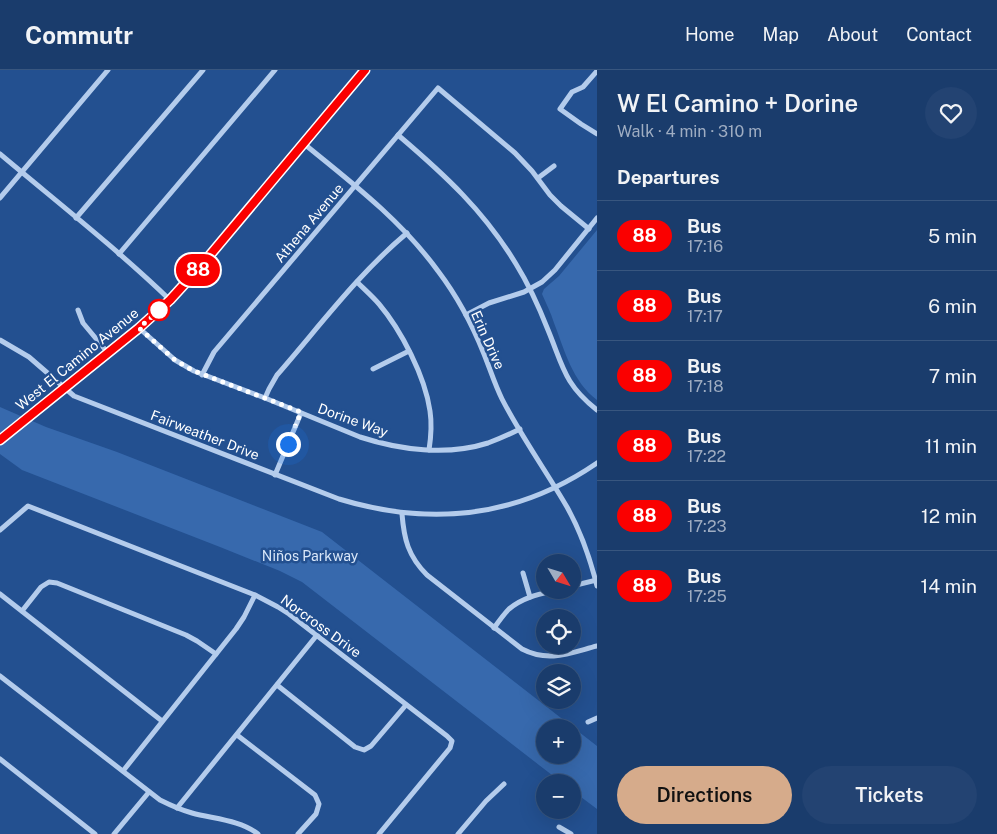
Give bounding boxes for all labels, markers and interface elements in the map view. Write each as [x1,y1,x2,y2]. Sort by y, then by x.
text: Commutr [25,21,133,49]
text: Home [685,24,735,45]
text: Map [763,24,799,45]
text: About [827,24,878,45]
text: Contact [906,24,972,45]
button: heart [925,87,977,139]
text: W El Camino + Dorine [617,89,858,117]
text: Walk · 4 min · 310 m [617,122,762,141]
text: Departures [617,166,720,188]
street label: Athena Avenue [271,180,347,266]
text: Bus [687,215,721,237]
text: 88 [632,225,657,246]
text: 5 min [928,225,977,247]
text: 17:16 [687,237,723,256]
line badge: 88 [176,254,220,286]
text: 88 [186,259,210,280]
text: Bus [687,285,721,307]
text: 88 [632,295,657,316]
text: 6 min [928,295,977,317]
unlabelled marker [148,299,170,321]
street label: West El Camino Avenue [13,305,141,413]
text: 17:17 [687,307,723,326]
street label: Erin Drive [468,308,508,372]
text: Bus [687,355,721,377]
text: 88 [632,365,657,386]
text: 7 min [929,365,977,387]
text: 17:18 [687,377,724,396]
street label: Dorine Way [316,400,391,440]
street label: Fairweather Drive [148,407,262,463]
text: Bus [687,425,721,447]
your location [276,432,301,457]
text: 88 [632,435,657,456]
text: 11 min [925,435,977,457]
text: 17:22 [687,447,726,466]
text: Bus [687,495,721,517]
text: 88 [632,505,657,526]
text: 12 min [921,505,977,527]
text: 17:23 [687,517,727,536]
park label: Niños Parkway [262,548,359,564]
north arrow [536,554,581,599]
map controls [536,554,581,819]
text: Bus [687,565,721,587]
text: 88 [632,575,657,596]
text: 14 min [920,575,977,597]
text: 17:25 [687,587,727,606]
street label: Norcross Drive [278,591,364,661]
button: locate [536,609,581,654]
button: layers [536,664,581,709]
button: + [536,719,581,764]
button: Directions [617,766,792,824]
button: Tickets [802,766,977,824]
button: − [536,774,581,819]

